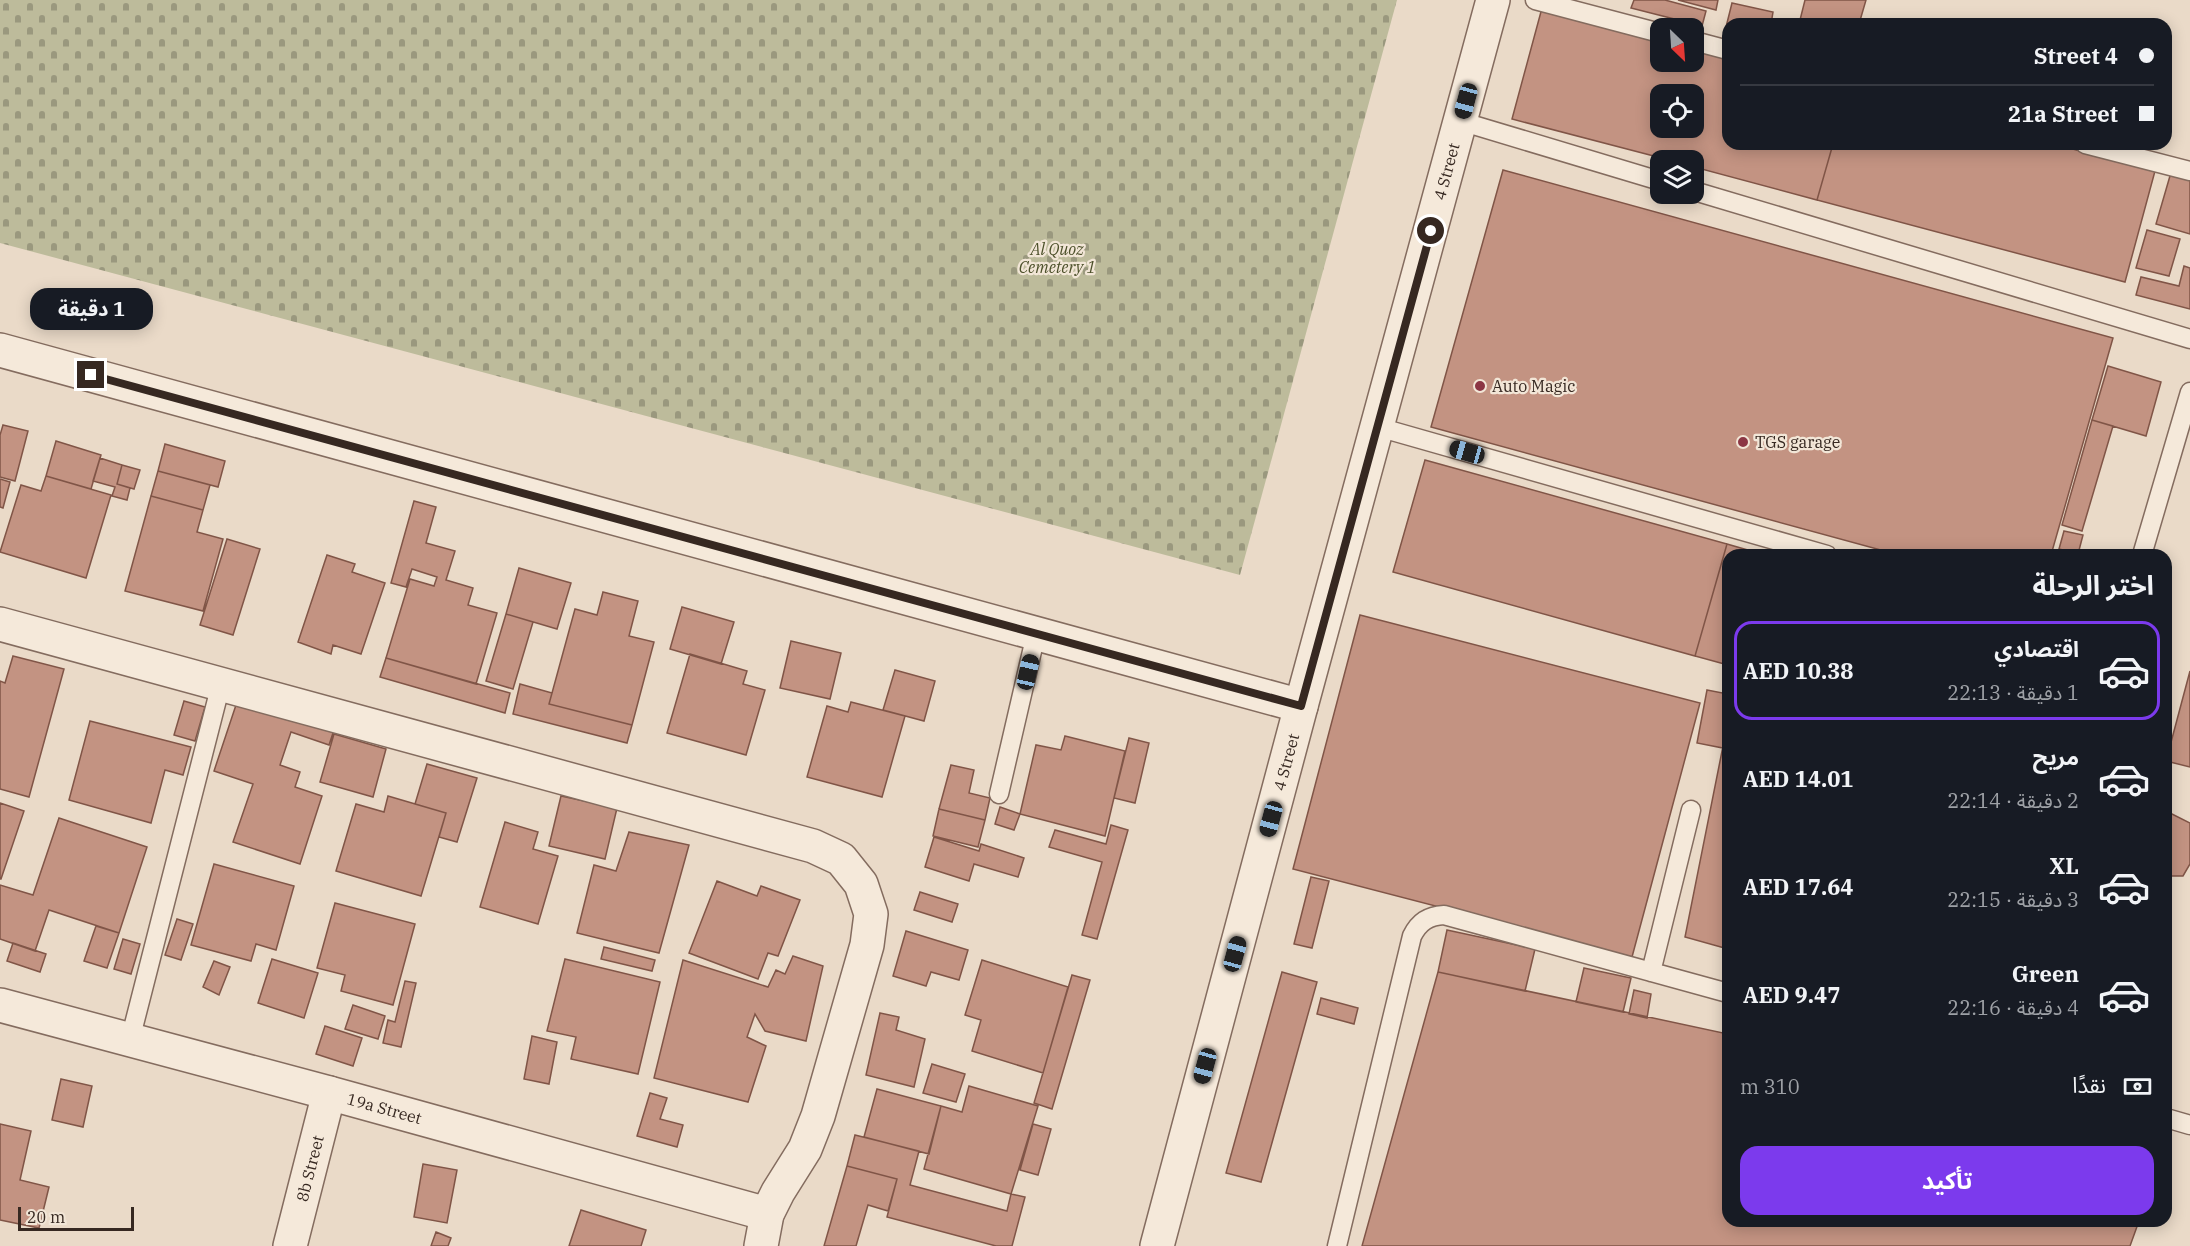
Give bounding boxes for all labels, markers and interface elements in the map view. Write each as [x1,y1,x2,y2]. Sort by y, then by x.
north arrow [1650,18,1704,72]
map controls [1650,18,1704,204]
text: 4 Street [2034,41,2118,70]
car [1453,81,1479,121]
button: locate [1650,84,1704,138]
text: 21a Street [2008,99,2118,128]
street label: 4 Street [1429,140,1464,202]
button: layers [1650,150,1704,204]
route start [1417,217,1444,244]
park label: Al Quoz Cemetery 1 [1019,239,1095,277]
callout: 1 دقيقة [29,288,152,330]
text: 1 دقيقة [58,295,125,322]
route end [77,361,104,388]
place label: Auto Magic [1492,376,1576,396]
marker: Auto Magic [1473,379,1487,393]
place label: TGS garage [1755,432,1840,452]
marker: TGS garage [1736,435,1750,449]
car [1447,438,1487,466]
text: اختر الرحلة [2032,567,2154,602]
text: اقتصادي [1994,634,2079,663]
icon: car [2097,644,2151,698]
car [1015,652,1041,692]
text: AED 10.38 [1743,656,1854,685]
text: 1 دقيقة · 22:13 [1947,679,2079,706]
street label: 4 Street [1269,731,1303,793]
text: مريح [2033,742,2079,771]
icon: car [2097,752,2151,806]
text: AED 14.01 [1743,764,1854,793]
text: 2 دقيقة · 22:14 [1947,787,2079,814]
car [1258,799,1284,839]
text: XL [2049,851,2079,880]
icon: car [2097,860,2151,914]
text: AED 17.64 [1743,872,1854,901]
text: 3 دقيقة · 22:15 [1947,886,2079,913]
car [1222,934,1248,974]
text: Green [2012,959,2079,988]
icon: car [2097,968,2151,1022]
text: AED 9.47 [1743,980,1840,1009]
text: 4 دقيقة · 22:16 [1947,994,2079,1021]
car [1192,1046,1218,1086]
text: نقدًا [2072,1070,2106,1099]
icon: cash [2121,1070,2154,1103]
text: 310 m [1740,1073,1800,1100]
street label: 19a Street [345,1088,424,1128]
street label: 8b Street [292,1133,328,1204]
button: تأكيد [1740,1146,2154,1215]
scale bar [18,1204,134,1232]
text: 20 m [27,1207,65,1227]

